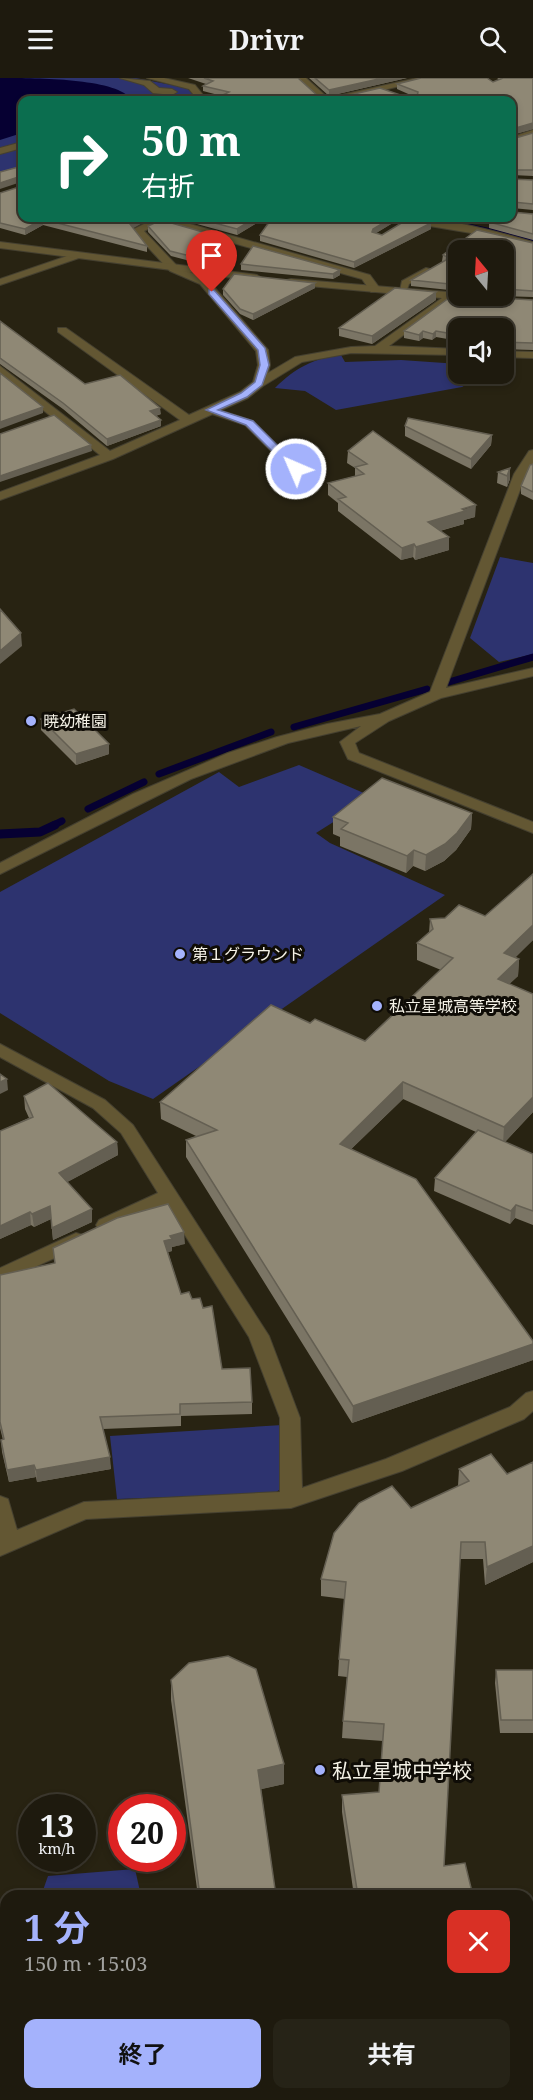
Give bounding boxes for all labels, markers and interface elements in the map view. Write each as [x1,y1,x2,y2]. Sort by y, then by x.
text: Drivr [229,21,304,58]
icon: menu [24,23,57,56]
icon: search [476,23,509,56]
text: 50 m [141,111,241,168]
icon: right [42,120,120,198]
text: 右折 [141,167,195,204]
pin [186,230,237,292]
icon: arrive [195,239,228,272]
north arrow [448,240,514,306]
map controls [448,240,514,384]
button: sound [448,318,514,384]
position arrow [264,437,328,501]
place label: 暁幼稚園 [43,710,107,732]
marker: 暁幼稚園 [24,714,38,728]
place label: 第１グラウンド [192,943,304,965]
marker: 第１グラウンド [173,947,187,961]
place label: 私立星城高等学校 [389,995,517,1017]
marker: 私立星城高等学校 [370,999,384,1013]
place label: 私立星城中学校 [332,1757,472,1784]
marker: 私立星城中学校 [313,1763,327,1777]
speed limit sign: 20 [108,1794,186,1872]
text: 13 [40,1805,74,1846]
text: km/h [39,1838,75,1858]
text: 1 分 [24,1903,90,1952]
button: close [447,1910,510,1973]
text: 150 m · 15:03 [24,1950,147,1977]
button: 終了 [24,2019,261,2088]
button: 共有 [273,2019,510,2088]

